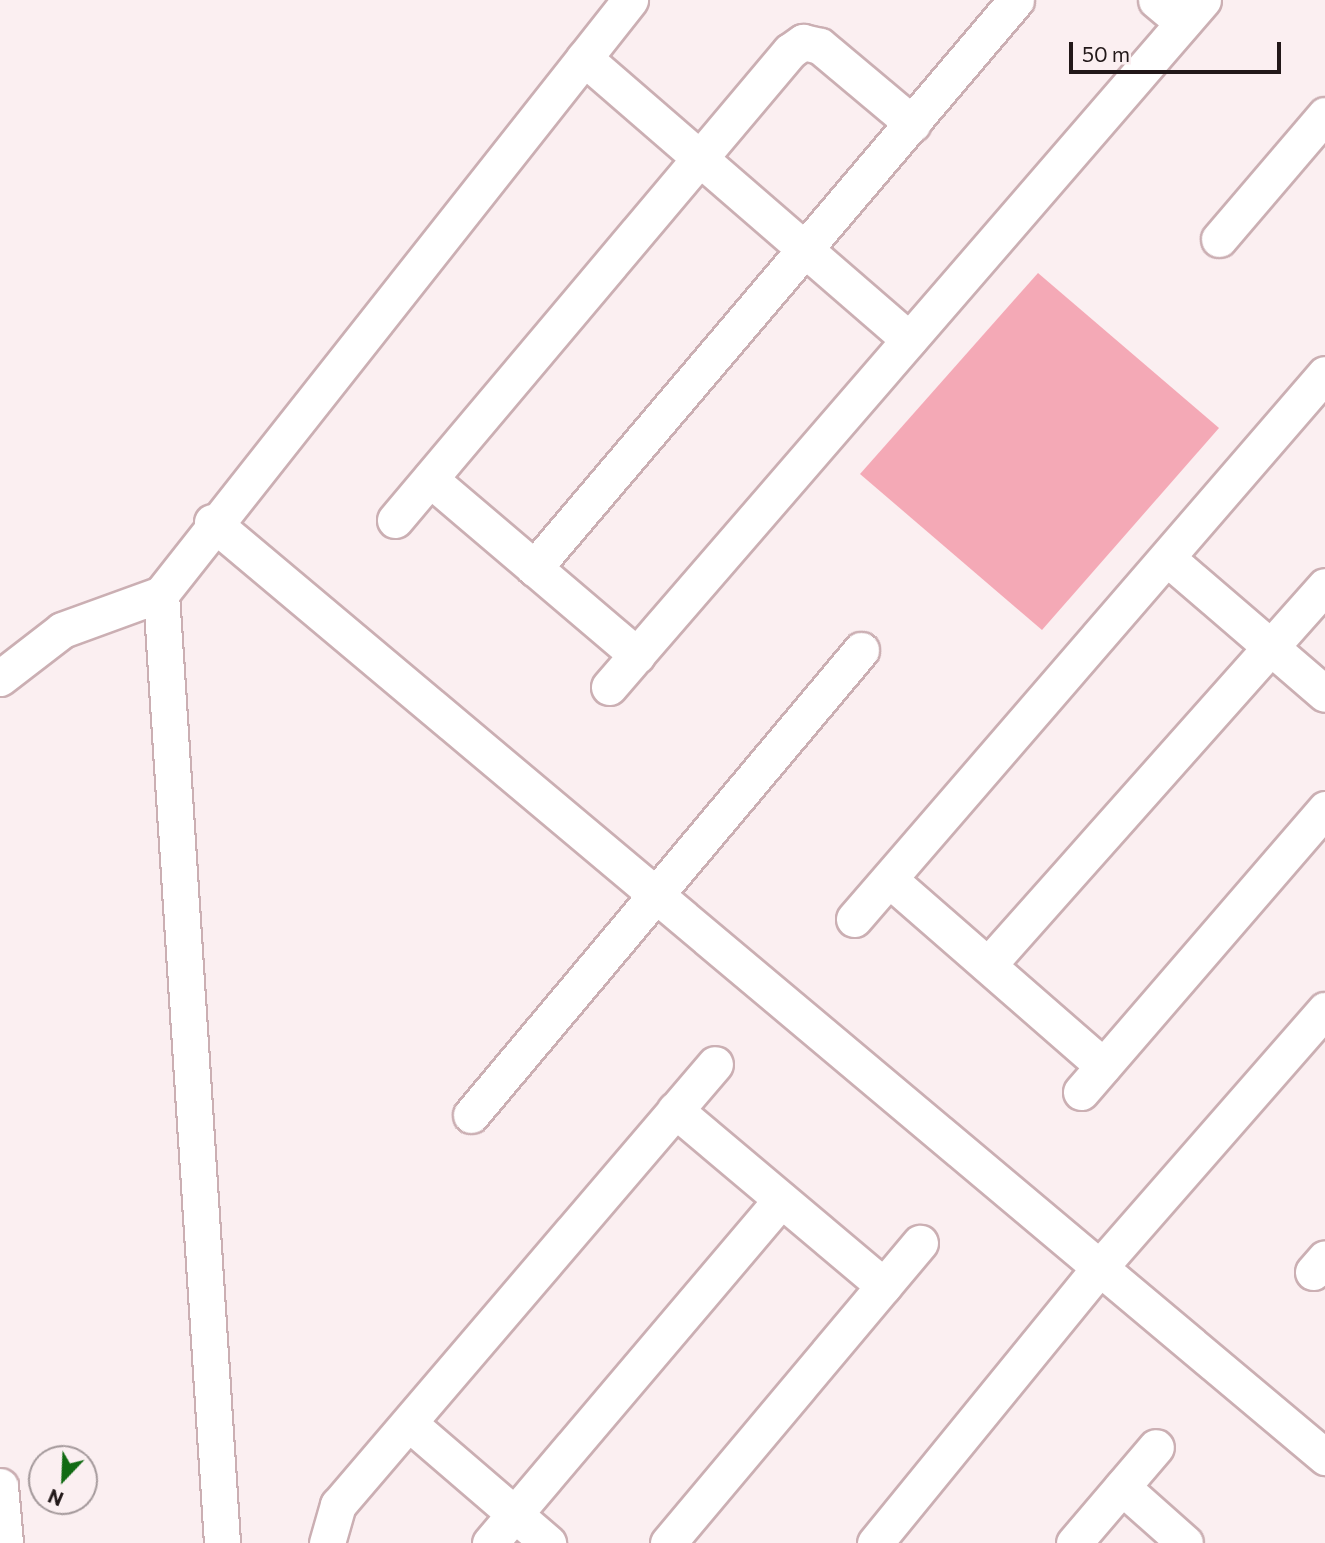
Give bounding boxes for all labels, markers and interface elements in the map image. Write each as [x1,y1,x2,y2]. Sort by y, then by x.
scale bar [1073,28,1285,72]
text: 50 m [1082,41,1130,66]
north arrow [28,1445,98,1515]
text: N [44,1485,66,1511]

